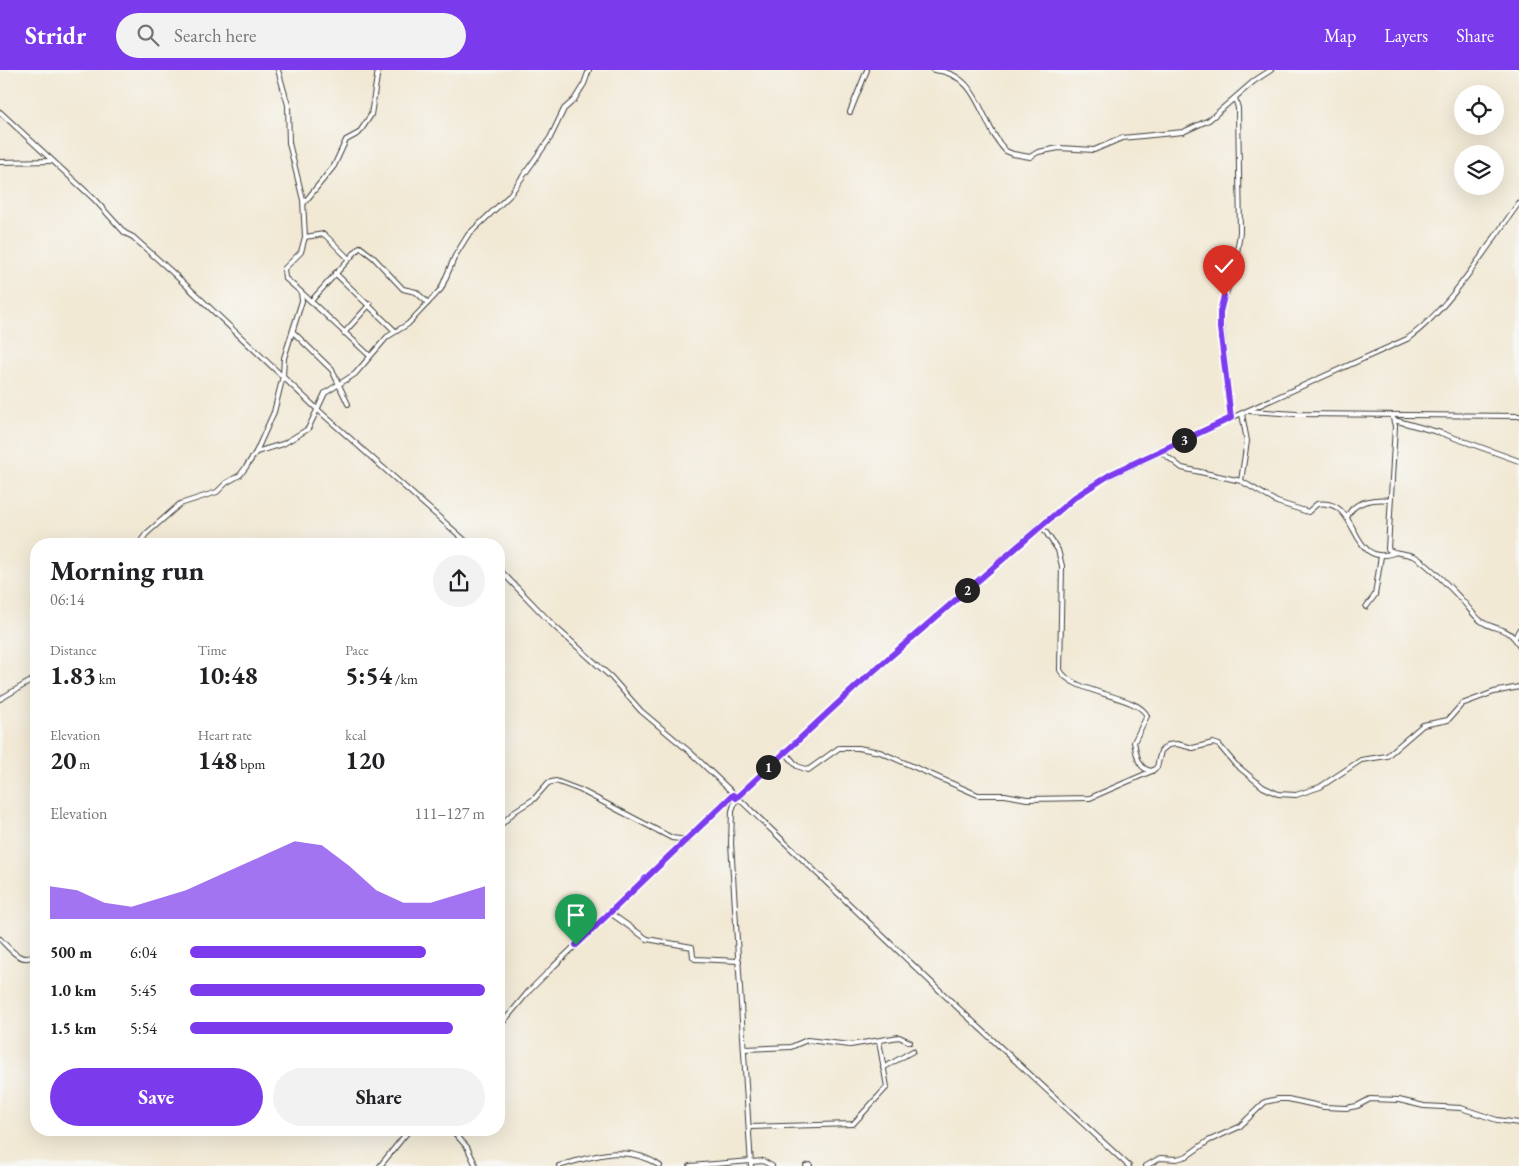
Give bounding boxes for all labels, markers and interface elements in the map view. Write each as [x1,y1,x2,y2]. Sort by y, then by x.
search box [116,13,466,58]
text: Stridr [25,20,86,51]
icon: search [134,21,162,49]
text: Search here [174,23,257,48]
text: Map [1324,24,1356,47]
text: Layers [1384,24,1428,47]
text: Share [1456,24,1494,47]
map controls [1454,85,1504,195]
button: locate [1454,85,1504,135]
button: layers [1454,145,1504,195]
pin [1203,245,1245,296]
icon: check [1210,252,1238,280]
pin: 3 [1172,428,1196,452]
text: 3 [1181,431,1188,449]
text: Morning run [50,552,204,588]
button: share [433,555,485,607]
pin: 2 [954,578,980,602]
text: 2 [964,581,971,599]
text: 06:14 [50,589,85,610]
text: Distance [50,641,97,659]
text: Time [198,641,227,659]
text: Pace [345,641,369,659]
text: 1.83 [50,659,96,691]
text: 10:48 [198,659,258,691]
text: 5:54 [345,659,392,691]
text: km [96,670,116,688]
text: /km [392,670,418,688]
text: Elevation [50,726,100,744]
text: Heart rate [198,726,252,744]
text: kcal [345,726,366,744]
text: 20 [50,744,76,776]
text: 148 [198,744,237,776]
text: 120 [345,744,385,776]
pin: 1 [756,754,780,780]
text: m [76,755,90,773]
text: bpm [237,755,266,773]
text: 1 [765,758,772,776]
text: Elevation [50,803,108,824]
text: 111–127 m [414,803,485,824]
pin [555,894,597,945]
icon: arrive [562,901,590,929]
text: 500 m [50,942,92,963]
text: 6:04 [130,942,157,963]
text: 1.0 km [50,980,96,1001]
text: 5:45 [130,980,157,1001]
text: 1.5 km [50,1018,96,1039]
text: 5:54 [130,1018,157,1039]
button: Save [50,1068,263,1126]
button: Share [273,1068,485,1126]

